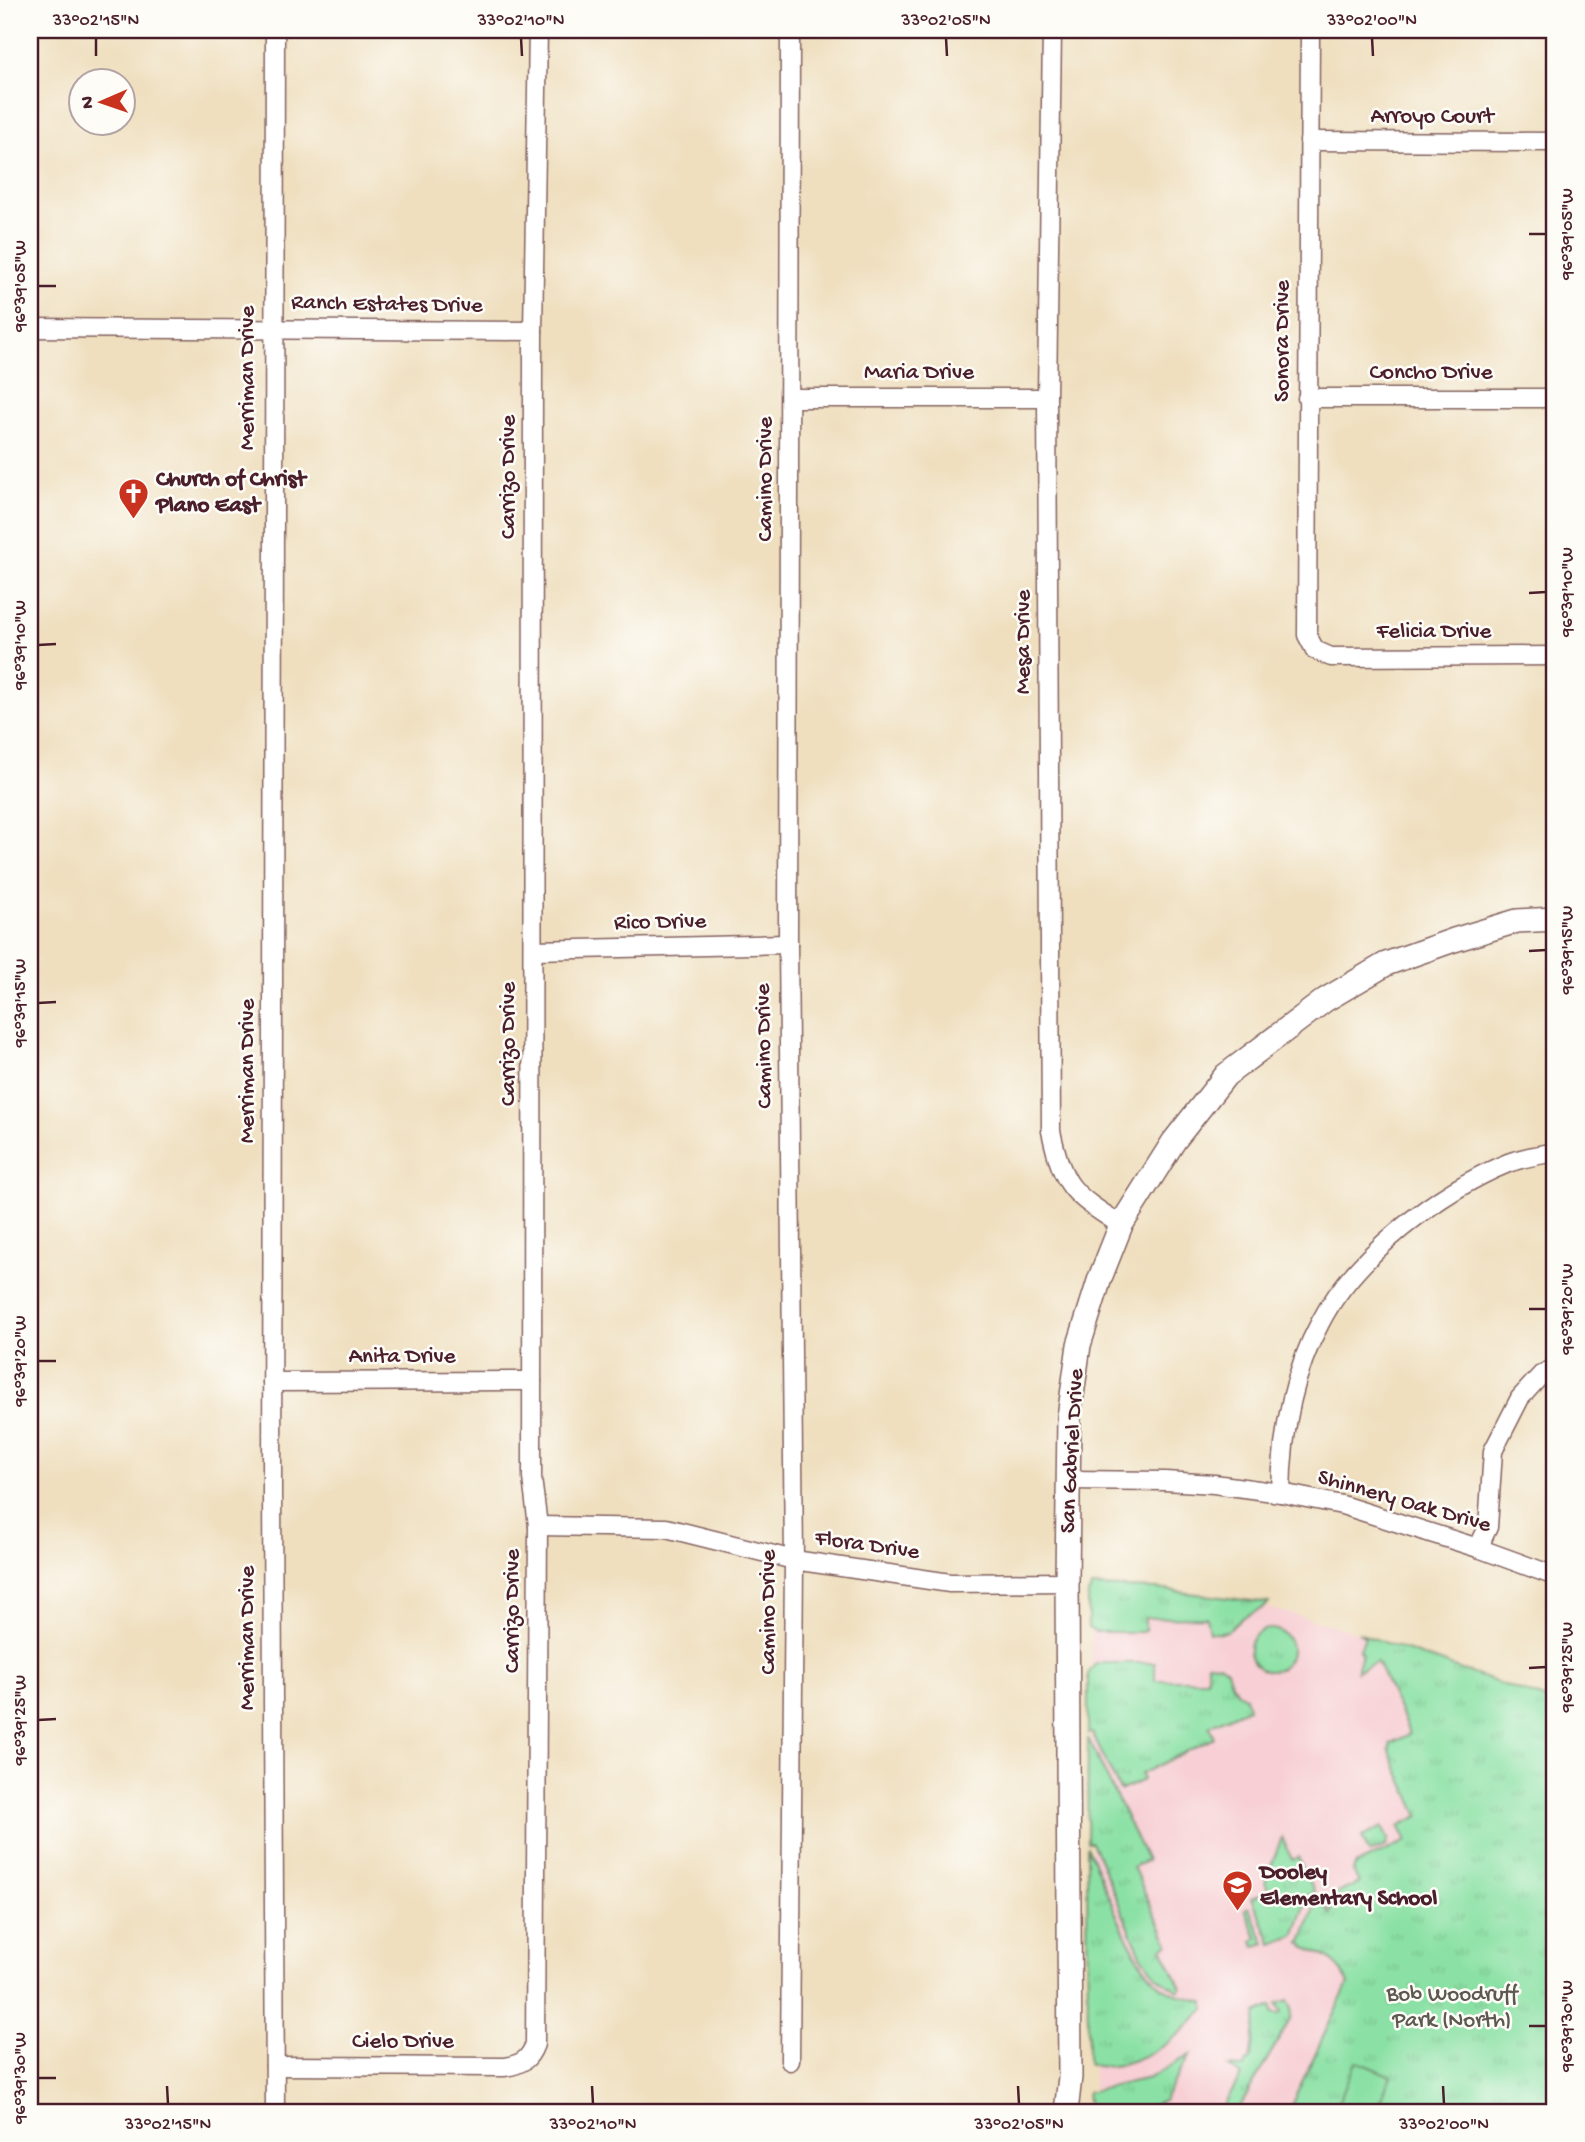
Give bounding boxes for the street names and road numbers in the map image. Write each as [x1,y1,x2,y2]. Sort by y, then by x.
street label: Arroyo Court [1370,104,1495,131]
street label: Sonora Drive [1270,279,1297,402]
street label: Ranch Estates Drive [291,290,484,320]
street label: Merriman Drive [235,305,262,450]
street label: Maria Drive [864,360,975,387]
street label: Concho Drive [1369,360,1494,387]
street label: Carrizo Drive [496,414,523,539]
street label: Camino Drive [753,415,780,542]
street label: Mesa Drive [1011,589,1038,694]
street label: Felicia Drive [1376,619,1493,646]
street label: Rico Drive [614,909,708,937]
street label: Carrizo Drive [496,981,523,1106]
street label: Camino Drive [750,982,780,1109]
street label: Merriman Drive [235,998,262,1143]
street label: Anita Drive [348,1344,457,1371]
street label: San Gabriel Drive [1055,1367,1091,1534]
street label: Shinnery Oak Drive [1314,1464,1495,1540]
street label: Flora Drive [812,1525,922,1567]
street label: Carrizo Drive [500,1548,527,1673]
street label: Camino Drive [756,1548,783,1675]
street label: Merriman Drive [235,1565,262,1710]
street label: Cielo Drive [352,2029,455,2056]

